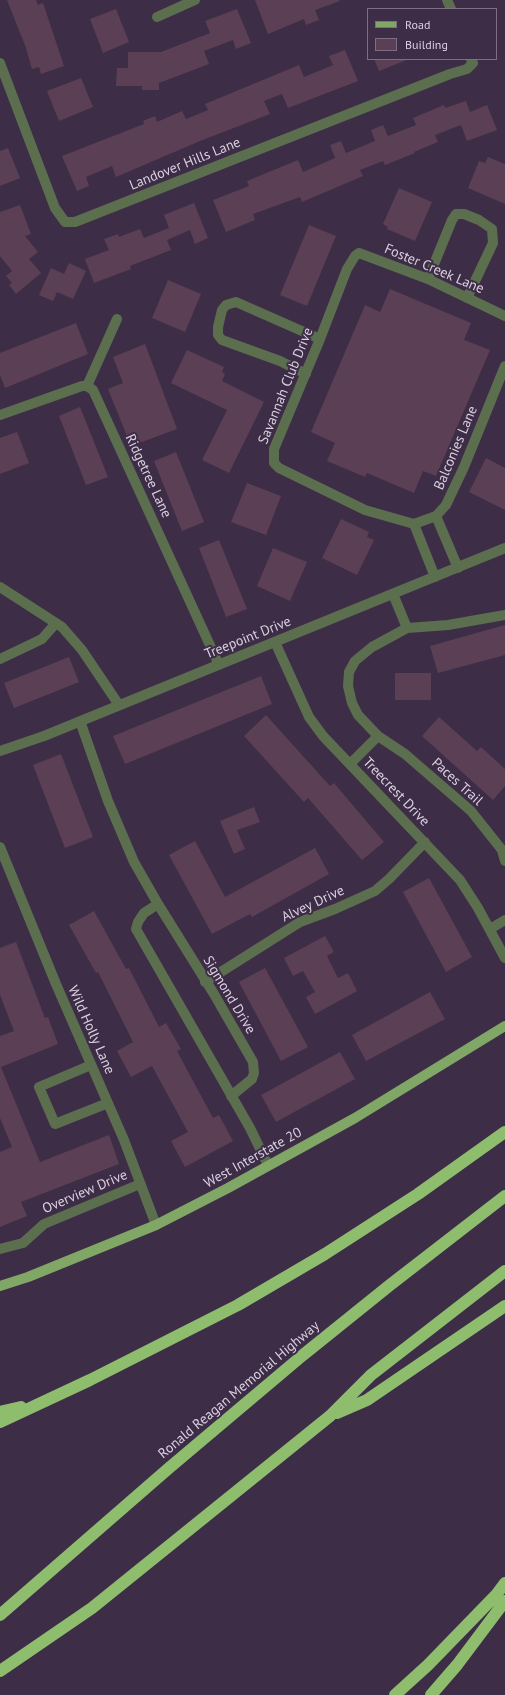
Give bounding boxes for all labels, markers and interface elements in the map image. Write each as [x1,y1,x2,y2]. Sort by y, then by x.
legend [367,8,497,60]
text: Road [405,17,430,32]
text: Building [405,37,448,52]
street label: Landover Hills Lane [127,134,243,194]
street label: Foster Creek Lane [382,240,486,298]
street label: Savannah Club Drive [255,325,317,447]
street label: Balconies Lane [431,404,481,492]
street label: Ridgetree Lane [121,432,175,520]
street label: Treepoint Drive [202,613,294,663]
street label: Treecrest Drive [359,754,433,830]
street label: Paces Trail [428,755,486,809]
street label: Alvey Drive [279,882,347,926]
street label: Sigmond Drive [199,953,259,1037]
street label: Wild Holly Lane [64,983,118,1077]
street label: West Interstate 20 [201,1124,305,1192]
street label: Overview Drive [40,1167,130,1217]
street label: Ronald Reagan Memorial Highway [155,1318,323,1462]

